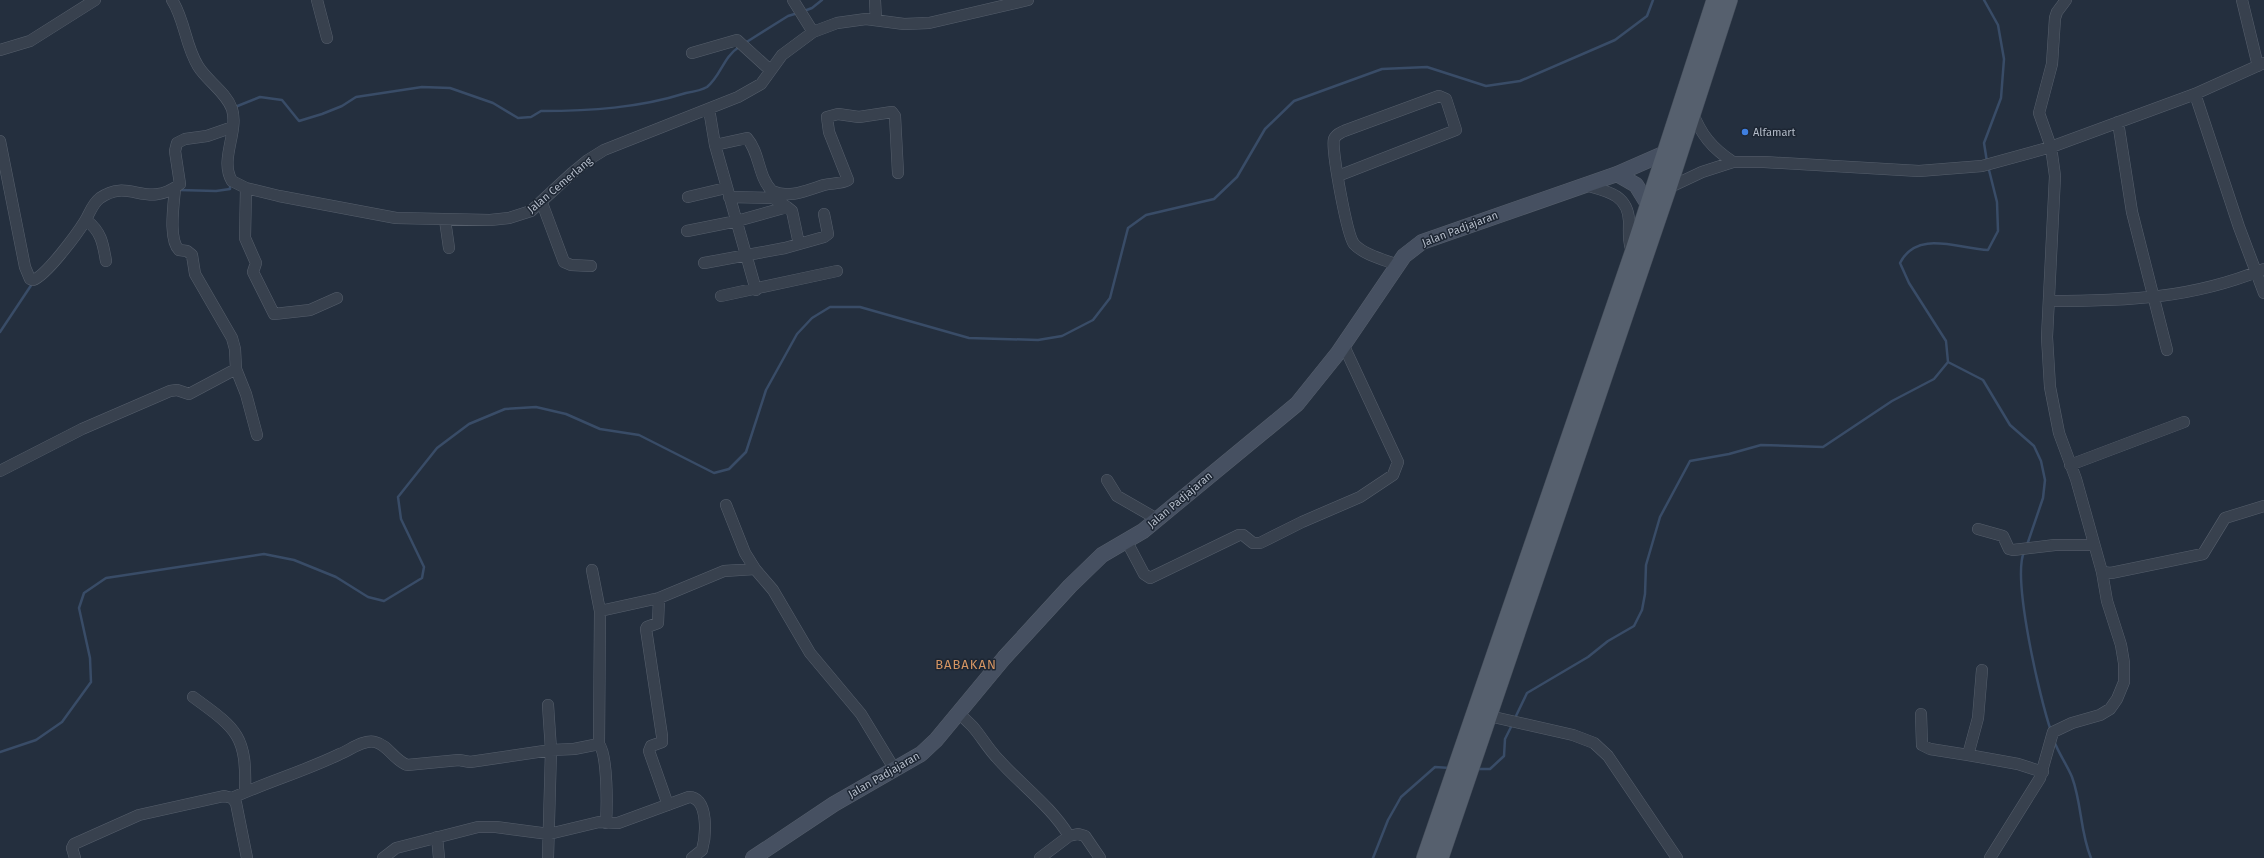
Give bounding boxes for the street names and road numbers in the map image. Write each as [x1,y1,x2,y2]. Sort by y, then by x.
street label: Jalan Cemerlang [525,154,595,216]
street label: Jalan Padjajaran [1420,209,1500,249]
street label: Jalan Padjajaran [1145,469,1215,531]
street label: Jalan Padjajaran [846,749,922,801]

